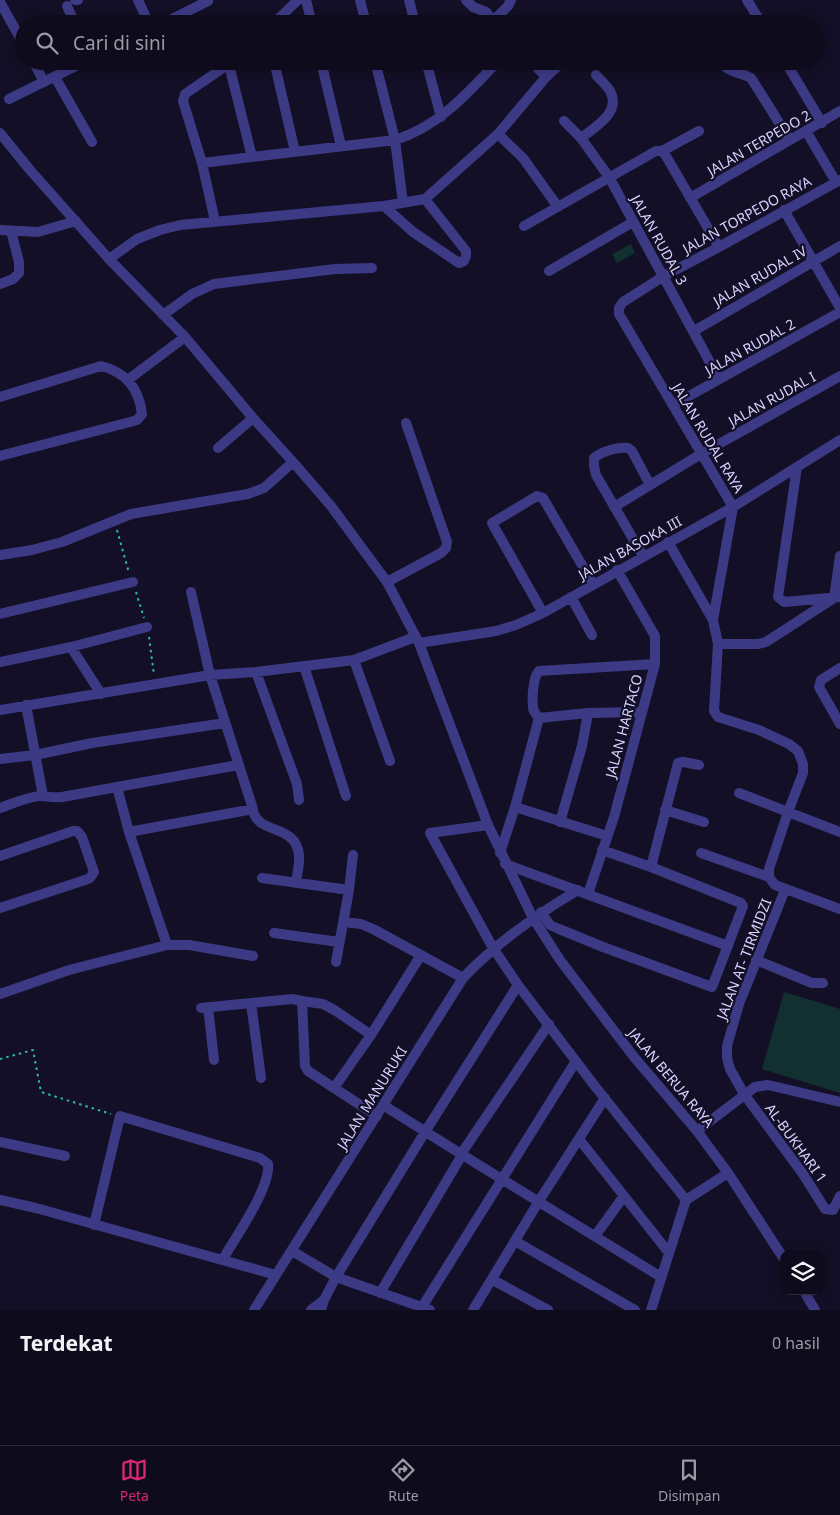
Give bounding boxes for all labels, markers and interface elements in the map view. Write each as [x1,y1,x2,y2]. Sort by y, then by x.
search box [15,15,825,70]
icon: search [33,29,61,57]
text: Cari di sini [73,30,166,56]
street label: JALAN TERPEDO 2 [702,105,814,181]
street label: JALAN TORPEDO RAYA [677,171,815,259]
street label: JALAN RUDAL 3 [626,190,692,288]
street label: JALAN RUDAL IV [708,241,811,311]
street label: JALAN RUDAL 2 [700,314,798,380]
street label: JALAN RUDAL I [723,367,819,431]
street label: JALAN RUDAL RAYA [667,378,749,496]
street label: JALAN BASOKA III [573,511,685,585]
street label: JALAN HARTACO [600,672,646,782]
street label: JALAN AT- TIRMIDZI [711,895,775,1024]
street label: JALAN BERUA RAYA [623,1022,719,1131]
street label: JALAN MANURUKI [331,1042,411,1155]
street label: AL-BUKHARI 1 [761,1099,831,1186]
map controls [780,1250,825,1295]
button: layers [780,1250,825,1295]
text: Terdekat [20,1329,113,1357]
text: 0 hasil [772,1332,820,1354]
tab: Peta [120,1456,149,1505]
tab: Rute [388,1456,419,1505]
tab: Disimpan [658,1456,720,1505]

